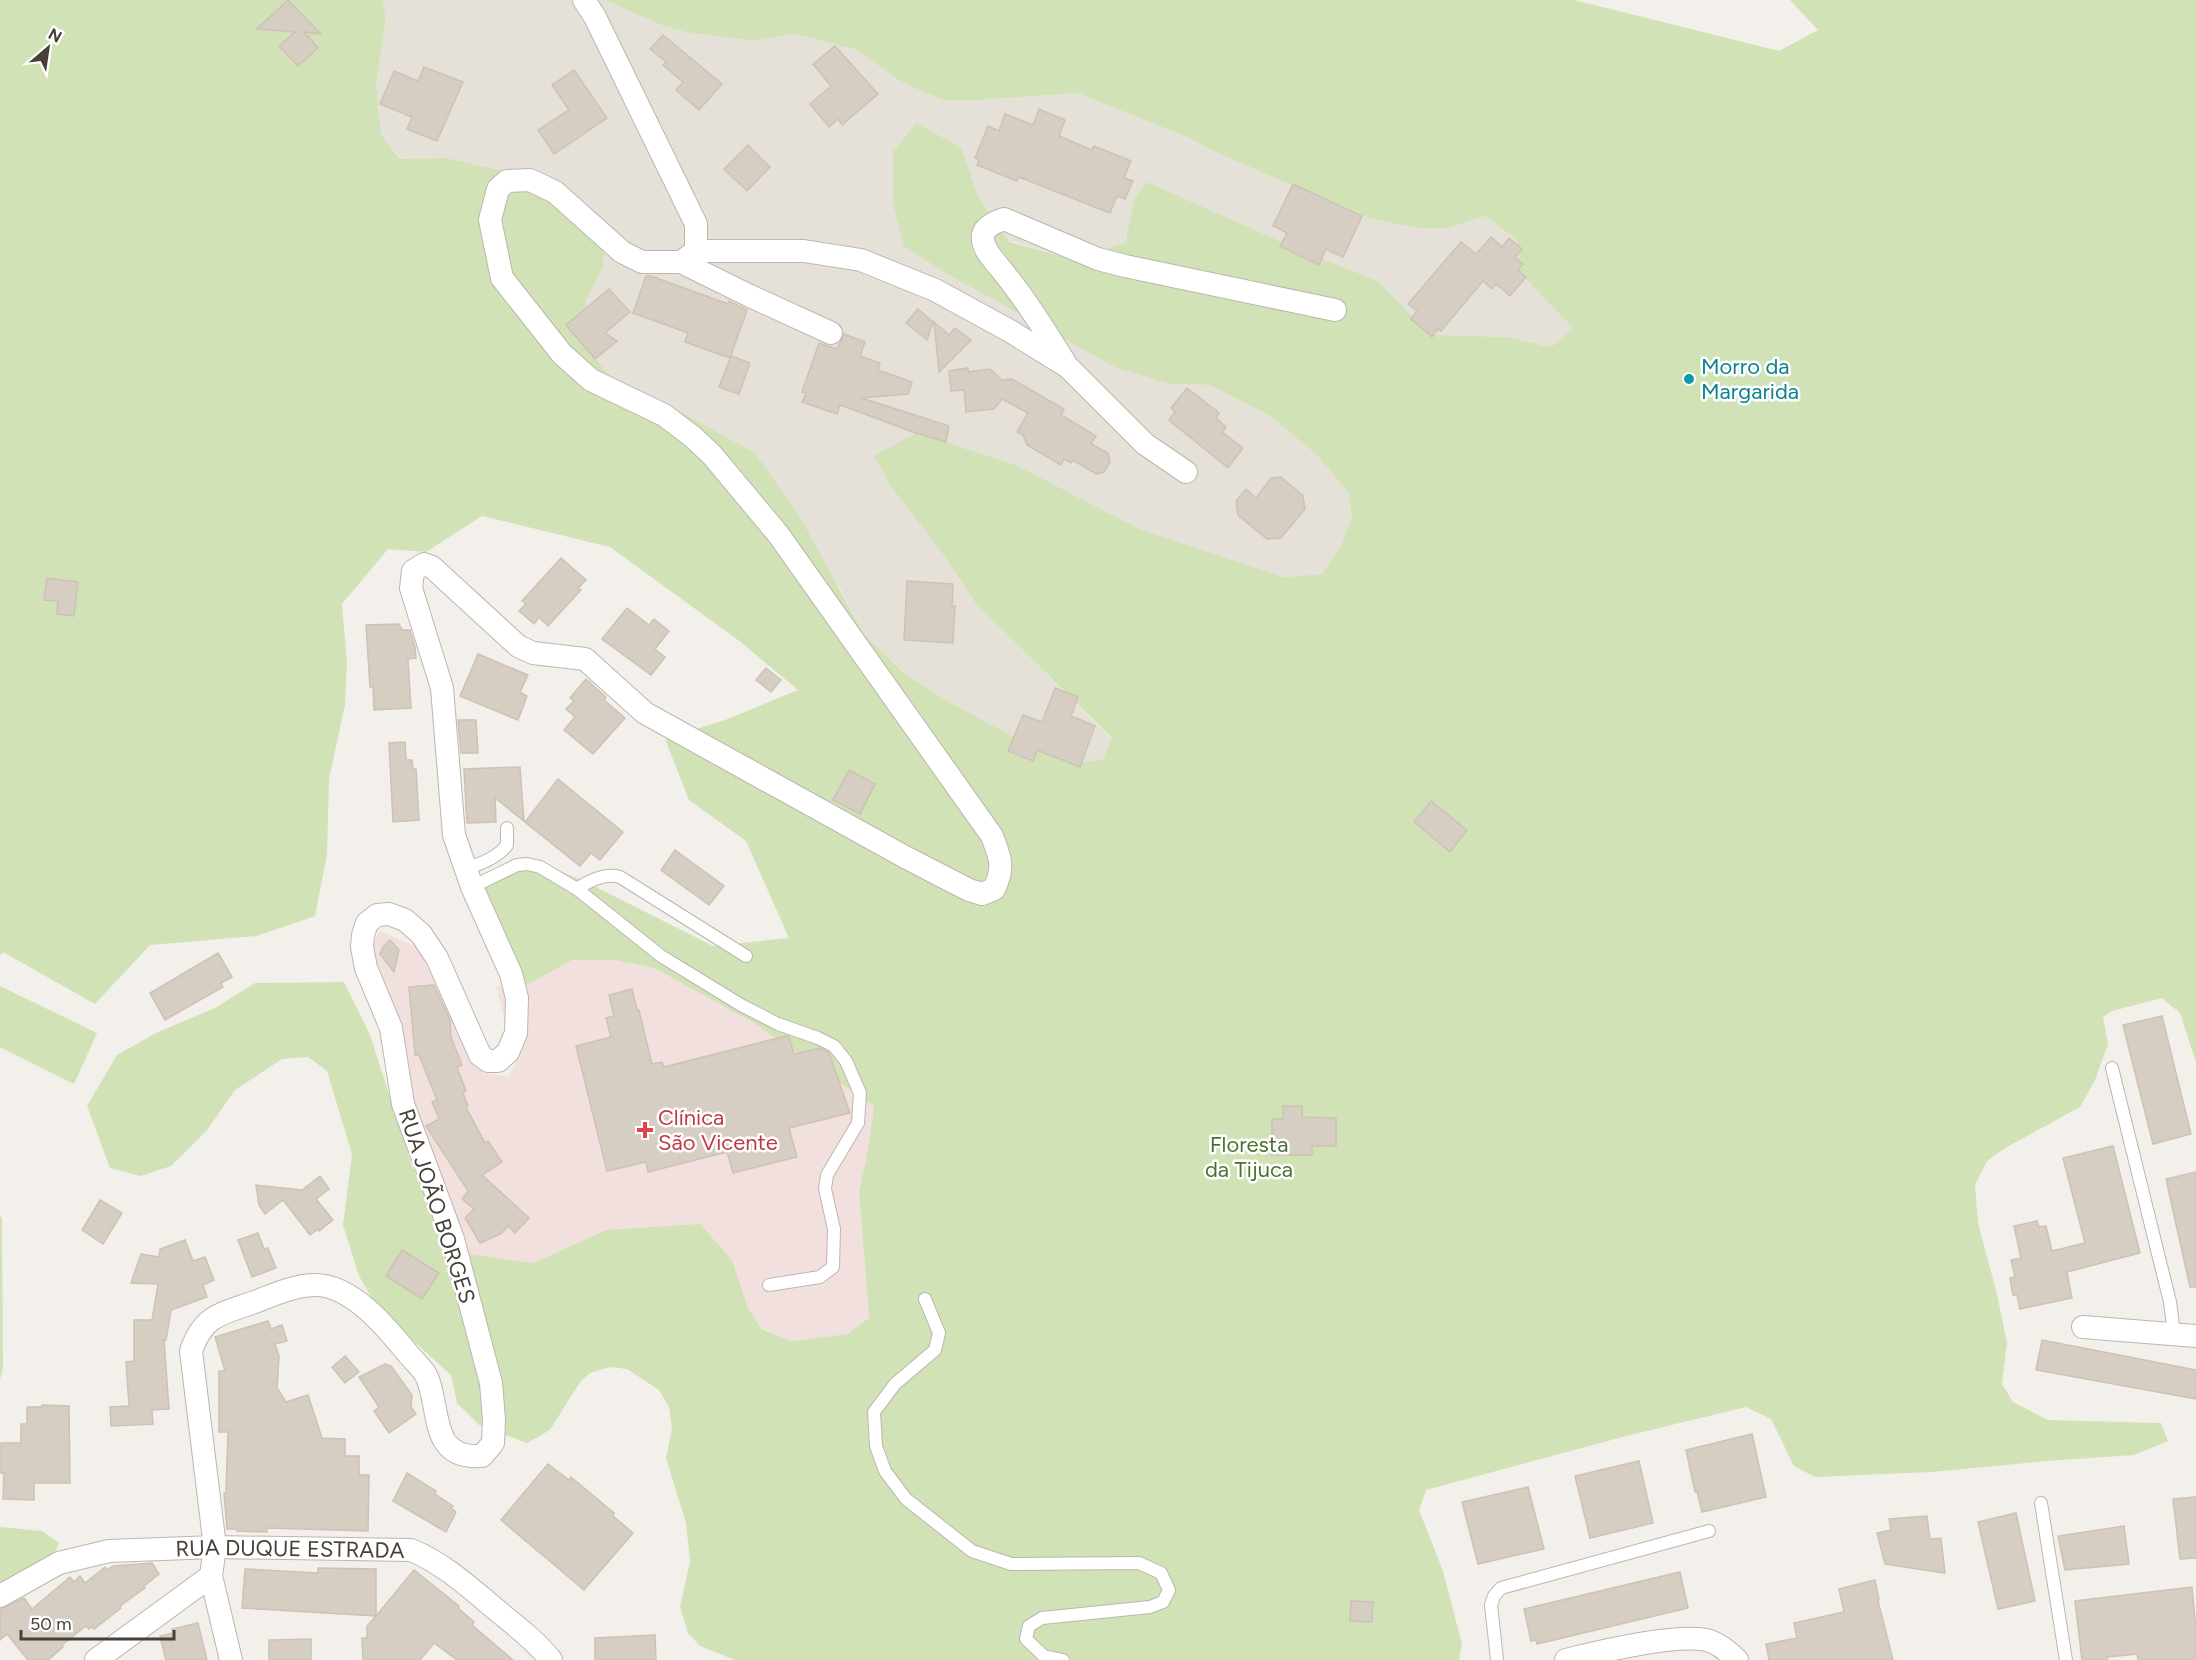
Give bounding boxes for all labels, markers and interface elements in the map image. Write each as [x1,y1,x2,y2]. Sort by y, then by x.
north arrow [18,18,78,78]
text: N [45,24,65,47]
place label: Morro da Margarida [1701,353,1799,405]
marker: Morro da Margarida [1682,372,1696,386]
place label: Clínica São Vicente [658,1104,778,1156]
street label: RUA JOÃO BORGES [393,1105,481,1307]
marker: Clínica São Vicente [636,1121,654,1139]
park label: Floresta da Tijuca [1205,1131,1293,1183]
street label: RUA DUQUE ESTRADA [175,1533,405,1563]
scale bar [21,1603,174,1641]
text: 50 m [30,1613,72,1635]

